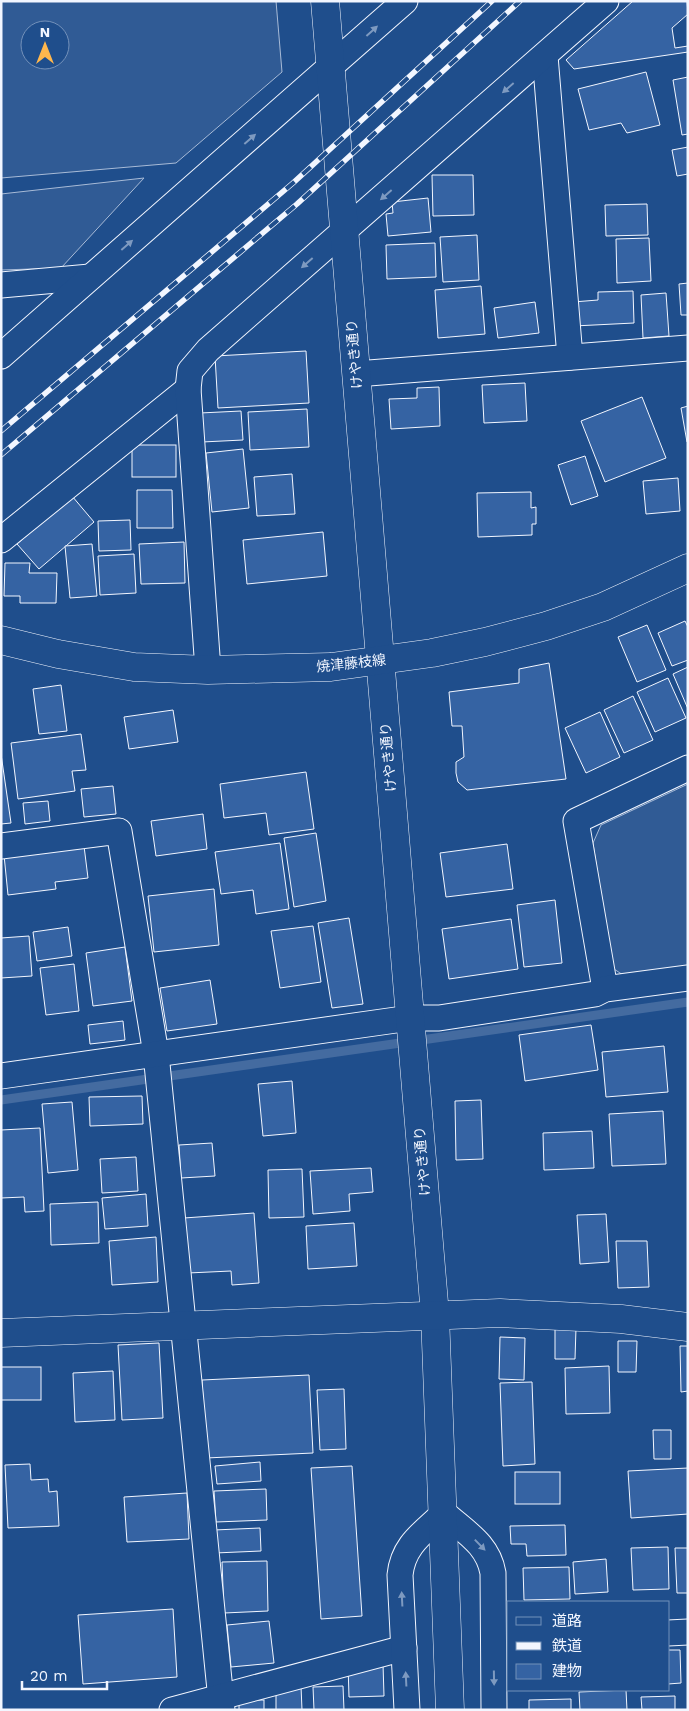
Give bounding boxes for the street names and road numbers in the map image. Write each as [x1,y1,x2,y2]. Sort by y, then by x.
street label: けやき通り [343,318,365,390]
street label: 焼津藤枝線 [315,651,387,675]
street label: けやき通り [377,721,399,793]
street label: けやき通り [411,1125,433,1197]

